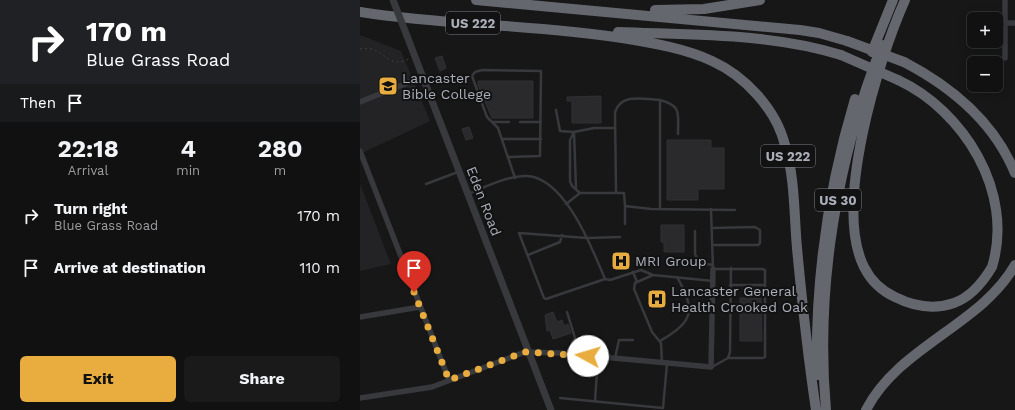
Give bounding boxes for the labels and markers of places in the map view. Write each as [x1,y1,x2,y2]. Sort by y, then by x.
place label: Lancaster Bible College [402,70,491,102]
school or university icon: Lancaster Bible College [377,75,399,97]
hospital icon: MRI Group [610,250,632,272]
pin [397,251,431,292]
place label: MRI Group [635,253,707,269]
place label: Lancaster General Health Crooked Oak [671,283,808,315]
hospital icon: Lancaster General Health Crooked Oak [646,288,668,310]

